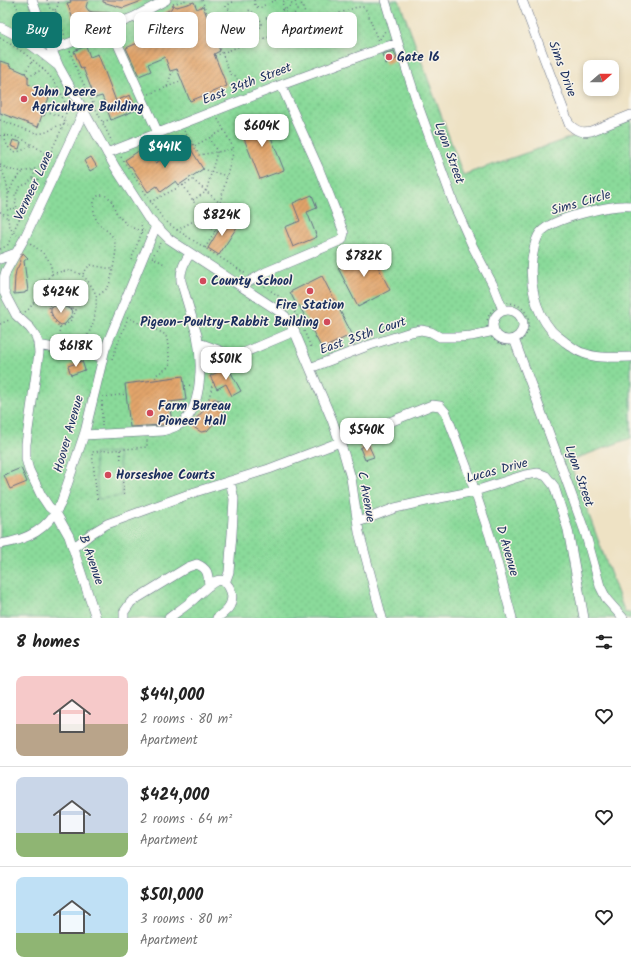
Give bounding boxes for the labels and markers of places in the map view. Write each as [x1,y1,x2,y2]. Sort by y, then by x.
place label: Gate 16 [397,47,440,68]
marker: Gate 16 [384,52,394,62]
place label: John Deere Agriculture Building [32,82,144,118]
marker: John Deere Agriculture Building [19,94,29,104]
pin: $604K [234,114,290,148]
pin: $441K [137,135,193,169]
pin: $824K [194,203,250,237]
pin: $782K [336,244,392,278]
place label: County School [211,271,293,292]
marker: County School [198,276,208,286]
pin: $424K [33,280,89,314]
marker: Fire Station [305,286,315,296]
place label: Fire Station [276,295,344,316]
place label: Pigeon-Poultry-Rabbit Building [140,312,319,333]
marker: Pigeon-Poultry-Rabbit Building [322,317,332,327]
pin: $618K [48,334,104,368]
pin: $501K [198,347,254,381]
place label: Farm Bureau Pioneer Hall [158,396,231,432]
marker: Farm Bureau Pioneer Hall [145,408,155,418]
pin: $540K [339,418,395,452]
place label: Horseshoe Courts [116,465,215,486]
marker: Horseshoe Courts [103,470,113,480]

